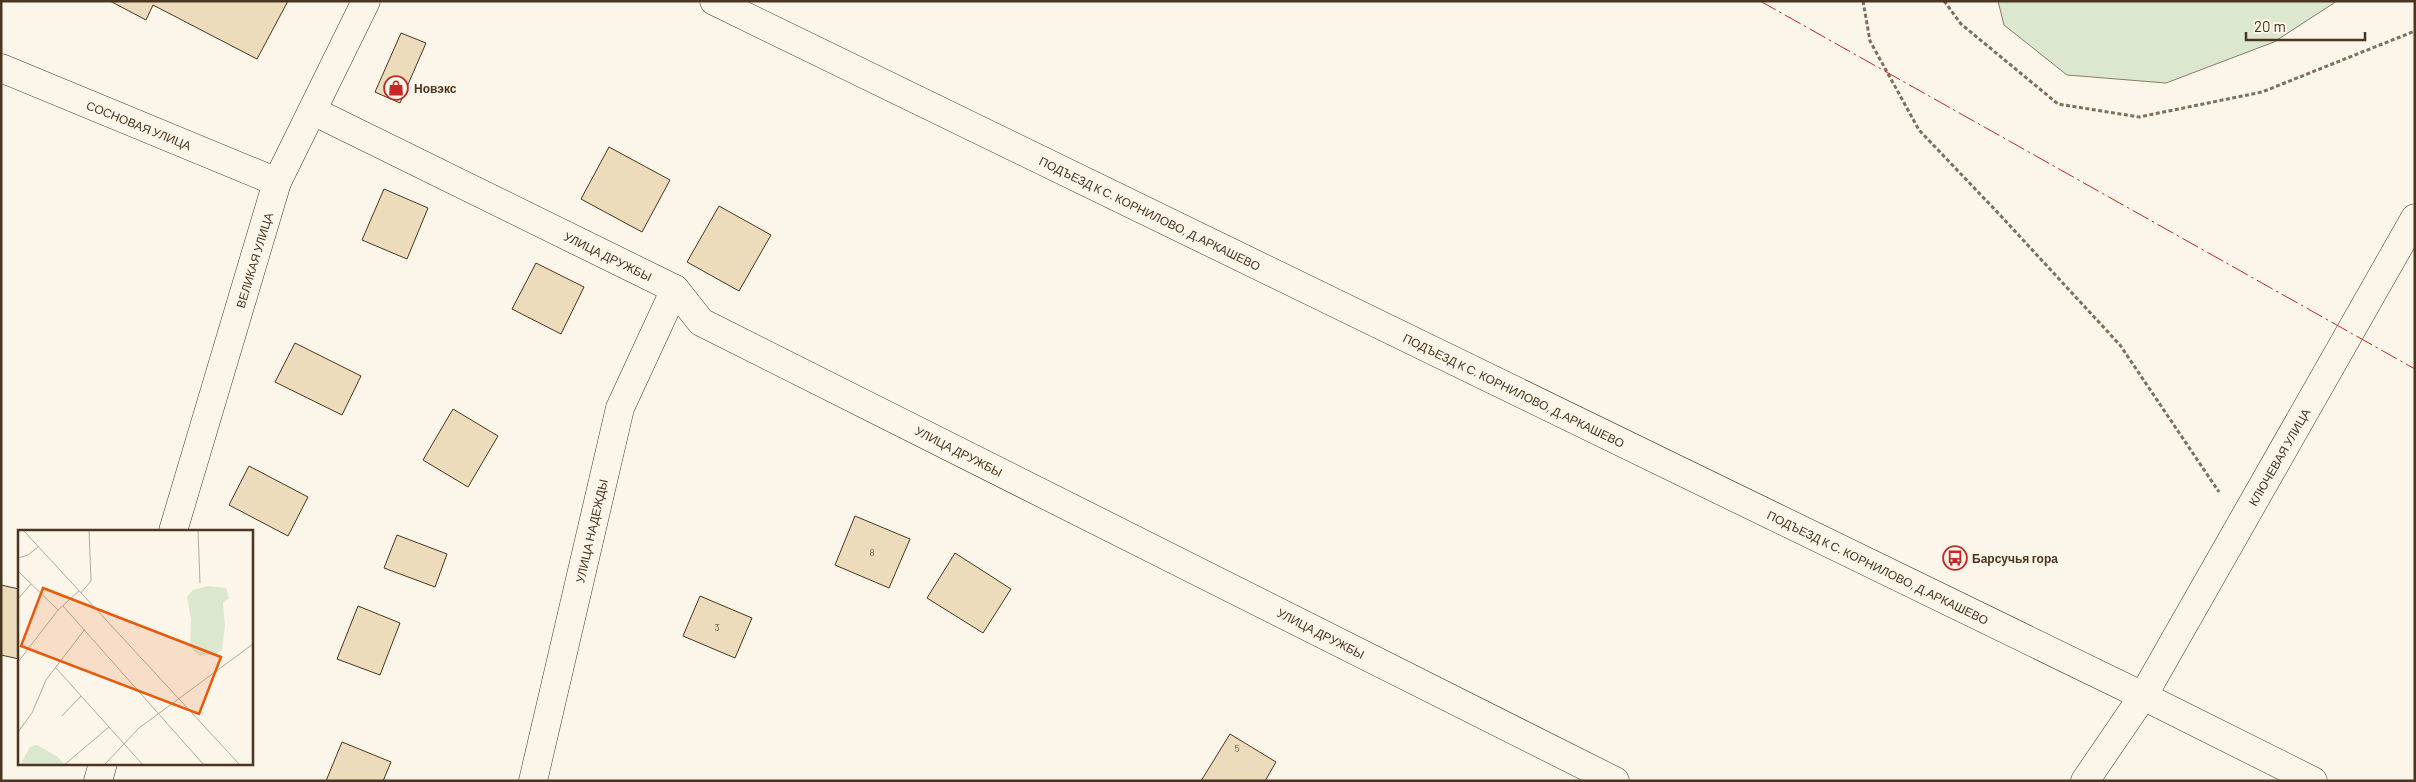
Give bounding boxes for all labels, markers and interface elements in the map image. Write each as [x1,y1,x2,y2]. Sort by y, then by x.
scale bar [2246,10,2365,42]
text: 20 m [2254,17,2286,35]
shop icon: Новэкс [383,75,409,101]
place label: Новэкс [414,81,457,95]
street label: СОСНОВАЯ УЛИЦА [84,98,193,153]
street label: ПОДЪЕЗД К С. КОРНИЛОВО, Д.АРКАШЕВО [1037,153,1263,274]
street label: ВЕЛИКАЯ УЛИЦА [233,211,276,310]
street label: УЛИЦА ДРУЖБЫ [561,229,654,284]
street label: ПОДЪЕЗД К С. КОРНИЛОВО, Д.АРКАШЕВО [1401,330,1627,451]
street label: КЛЮЧЕВАЯ УЛИЦА [2245,406,2313,509]
street label: УЛИЦА ДРУЖБЫ [913,423,1005,480]
street label: УЛИЦА НАДЕЖДЫ [572,478,611,584]
street label: ПОДЪЕЗД К С. КОРНИЛОВО, Д.АРКАШЕВО [1765,507,1991,628]
inset map [18,530,252,764]
bus stop icon: Барсучья гора [1942,545,1968,571]
house number: 8 [869,546,875,558]
place label: Барсучья гора [1972,551,2058,566]
street label: УЛИЦА ДРУЖБЫ [1275,605,1367,662]
house number: 3 [714,621,720,633]
house number: 5 [1234,742,1240,754]

